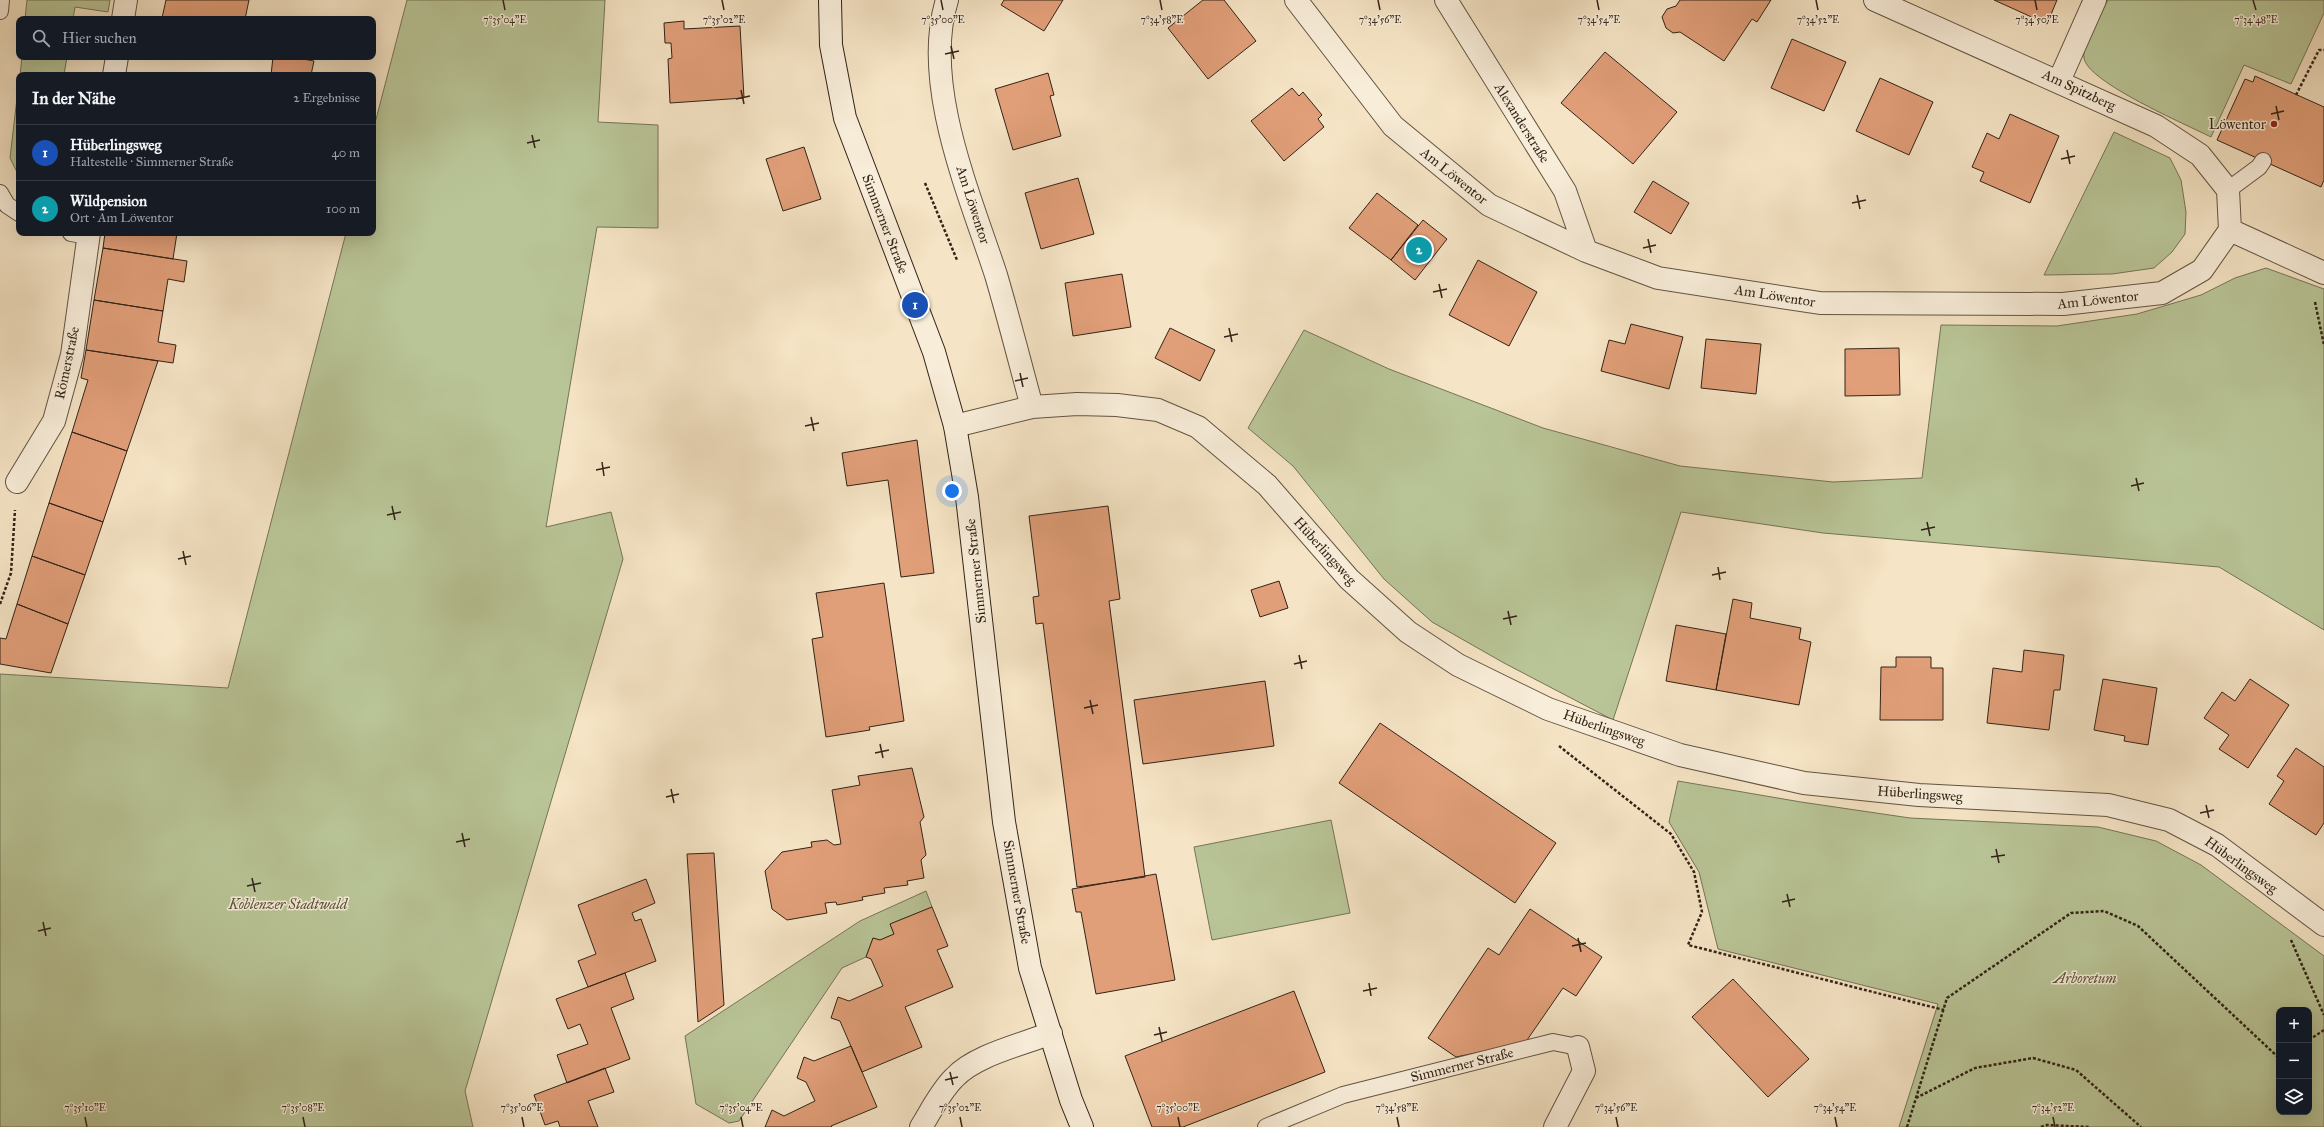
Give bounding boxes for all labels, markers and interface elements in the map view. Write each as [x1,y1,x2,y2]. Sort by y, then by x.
text: 7°35'04"E [483,14,527,26]
text: 7°35'02"E [703,14,745,26]
text: 7°35'00"E [921,14,965,26]
text: 7°34'58"E [1141,14,1183,26]
text: 7°34'56"E [1359,14,1401,26]
text: 7°34'54"E [1578,14,1620,26]
text: 7°34'52"E [1797,14,1839,26]
text: 7°34'50"E [2015,14,2059,26]
text: 7°34'48"E [2234,14,2278,26]
search box [16,16,376,60]
icon: search [30,27,52,49]
text: Hier suchen [62,29,137,47]
street label: Am Spitzberg [2039,65,2119,115]
street label: Alexanderstraße [1490,79,1553,166]
text: In der Nähe [32,88,116,109]
text: 2 Ergebnisse [293,90,360,106]
place label: Löwentor [2209,116,2267,133]
marker: Löwentor [2269,119,2279,129]
text: Hüberlingsweg [70,136,162,154]
street label: Am Löwentor [1416,143,1492,209]
text: 1 [42,145,48,161]
text: 40 m [331,145,360,161]
text: Haltestelle · Simmerner Straße [70,154,234,170]
street label: Am Löwentor [952,163,994,247]
street label: Simmerner Straße [858,172,912,276]
text: Wildpension [70,192,147,210]
text: 2 [42,201,48,217]
text: 100 m [326,201,360,217]
text: Ort · Am Löwentor [70,210,173,226]
pin: 2 [1406,235,1432,265]
street label: Am Löwentor [1732,281,1817,311]
street label: Am Löwentor [2056,287,2140,313]
pin: 1 [902,290,928,320]
street label: Römerstraße [51,325,83,401]
your location [942,481,962,501]
street label: Hüberlingsweg [1290,514,1360,589]
street label: Simmerner Straße [962,518,990,624]
street label: Hüberlingsweg [1561,706,1648,750]
street label: Hüberlingsweg [1877,783,1964,805]
street label: Hüberlingsweg [2201,833,2281,897]
street label: Simmerner Straße [999,839,1035,946]
park label: Koblenzer Stadtwald [228,896,349,913]
park label: Arboretum [2052,970,2116,987]
map controls [2276,1007,2312,1115]
button: + [2276,1007,2312,1043]
button: − [2276,1043,2312,1079]
street label: Simmerner Straße [1409,1044,1515,1086]
button: layers [2276,1079,2312,1115]
text: 7°35'10"E [64,1102,106,1114]
text: 7°35'08"E [281,1102,325,1114]
text: 7°35'06"E [501,1102,543,1114]
text: 7°35'04"E [719,1102,763,1114]
text: 7°35'02"E [939,1102,981,1114]
text: 7°35'00"E [1156,1102,1200,1114]
text: 7°34'58"E [1376,1102,1418,1114]
text: 7°34'56"E [1595,1102,1637,1114]
text: 7°34'54"E [1814,1102,1856,1114]
text: 7°34'52"E [2032,1102,2074,1114]

